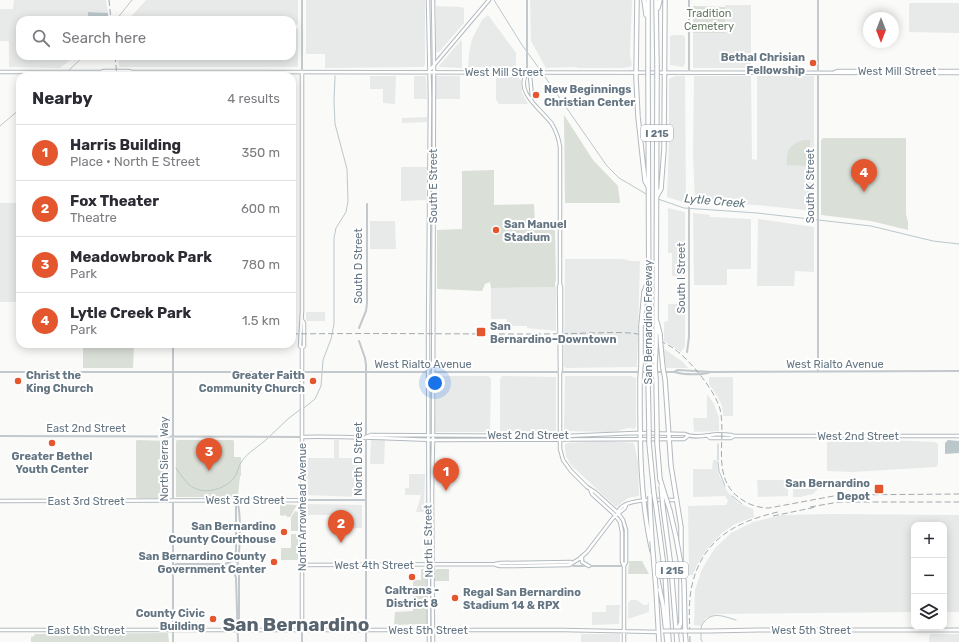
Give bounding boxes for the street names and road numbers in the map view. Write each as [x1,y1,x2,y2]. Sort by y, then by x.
street label: West Mill Street [858,65,937,78]
street label: West Mill Street [465,66,544,79]
road number: I 215 [641,125,673,141]
street label: South E Street [427,148,440,223]
street label: South K Street [804,148,817,223]
street label: South D Street [352,228,365,304]
street label: South I Street [675,242,688,313]
street label: San Bernardino Freeway [642,260,655,384]
street label: West Rialto Avenue [374,358,472,371]
street label: West Rialto Avenue [786,358,884,371]
street label: North Sierra Way [158,417,171,501]
street label: North D Street [352,421,365,496]
street label: East 2nd Street [46,422,126,435]
street label: West 2nd Street [487,429,569,442]
street label: West 2nd Street [817,430,899,443]
street label: North Arrowhead Avenue [296,443,309,571]
street label: West 3rd Street [205,494,285,507]
street label: East 3rd Street [47,495,125,508]
street label: North E Street [421,504,436,578]
street label: West 4th Street [334,559,415,572]
road number: I 215 [656,562,688,578]
street label: East 5th Street [47,624,125,637]
street label: West 5th Street [388,624,468,637]
street label: West 5th Street [771,624,851,637]

